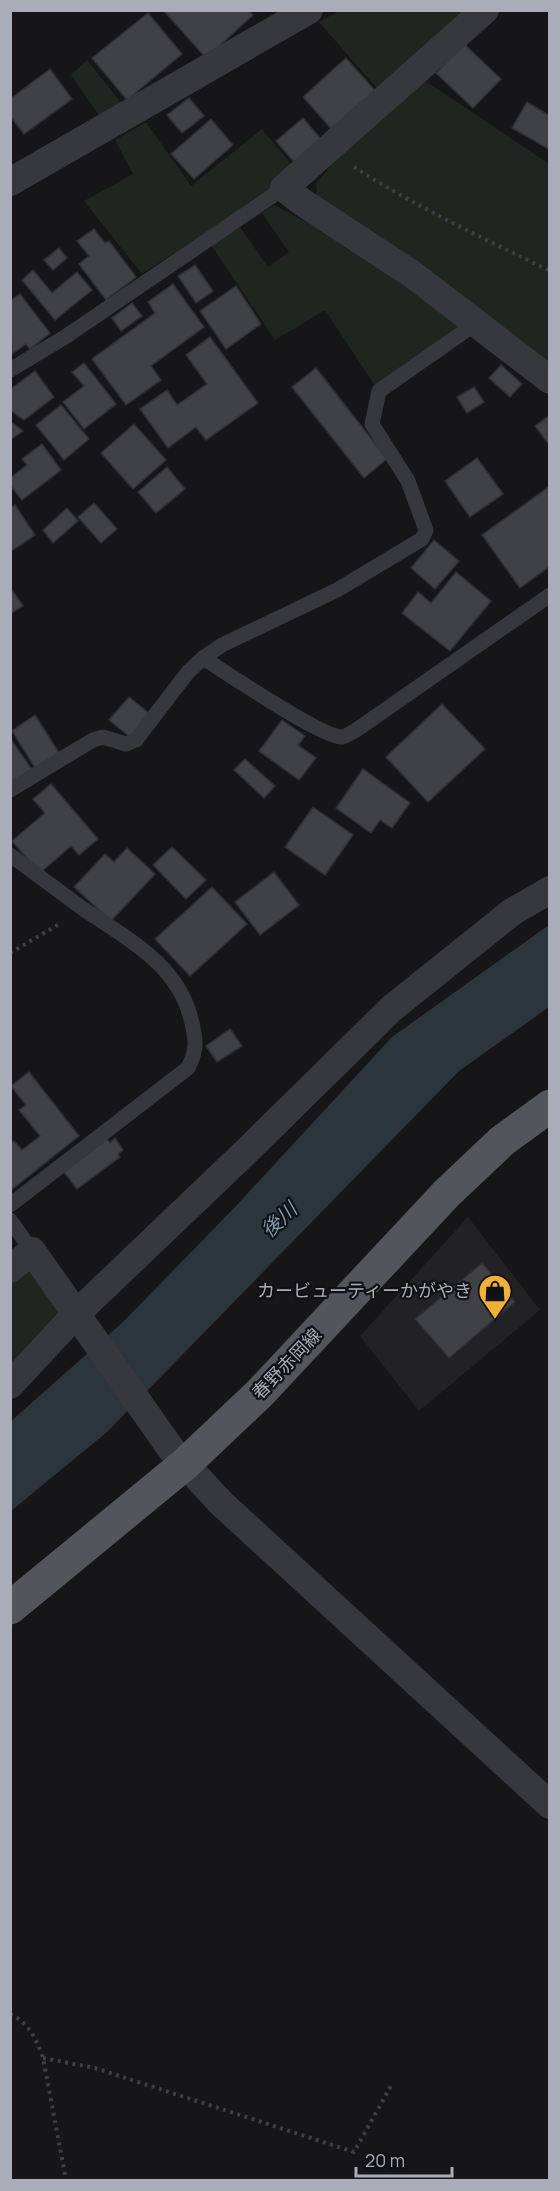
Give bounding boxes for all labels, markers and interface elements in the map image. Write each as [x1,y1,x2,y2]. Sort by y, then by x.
water label: 後川 [255,1195,304,1243]
shop icon: カービューティーかがやき [477,1273,513,1320]
place label: カービューティーかがやき [257,1278,472,1302]
street label: 春野赤岡線 [246,1323,326,1404]
scale bar [356,2140,452,2178]
text: 20 m [365,2148,405,2172]

